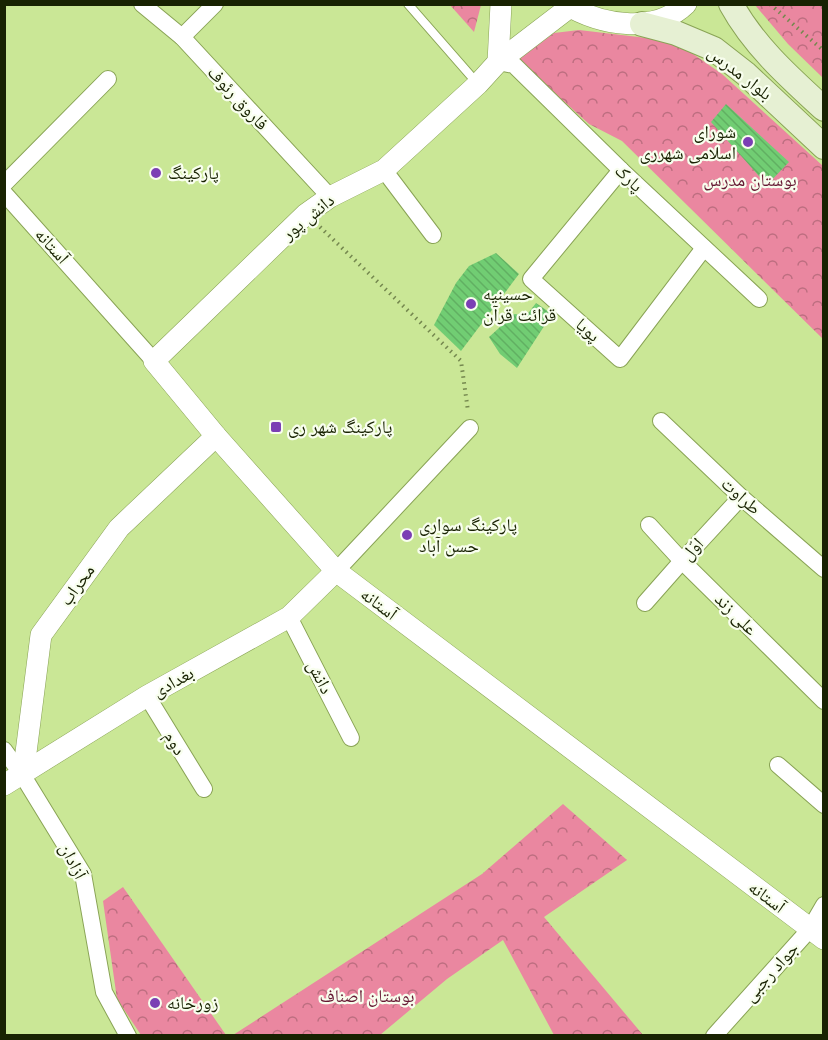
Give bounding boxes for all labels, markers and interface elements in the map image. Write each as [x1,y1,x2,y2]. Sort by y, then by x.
street label: بلوار مدرس [703,39,778,106]
street label: فاروق رئوف [202,60,275,135]
place label: شورای اسلامی شهرری [639,119,736,165]
marker: شورای اسلامی شهرری [741,135,755,149]
street label: پارک [610,158,649,197]
place label: پارکینگ [168,160,219,185]
marker: پارکینگ [149,166,163,180]
park label: بوستان مدرس [703,167,797,192]
street label: دانش پور [275,188,339,246]
street label: آستانه [30,222,75,269]
place label: حسینیه قرائت قرآن [483,281,556,327]
marker: حسینیه قرائت قرآن [464,297,478,311]
street label: پویا [571,312,606,347]
place label: پارکینگ شهر ری [288,414,393,439]
marker: پارکینگ شهر ری [269,420,283,434]
street label: طراوت [716,471,767,520]
place label: پارکینگ سواری حسن آباد [419,512,517,558]
marker: پارکینگ سواری حسن آباد [400,528,414,542]
street label: اوّل [675,532,709,566]
street label: محراب [53,559,100,611]
street label: آستانه [356,582,403,626]
street label: علی زند [709,587,763,641]
street label: دانش [301,656,340,698]
street label: بغدادی [148,660,198,703]
street label: دوم [158,726,193,760]
street label: آزادان [54,838,93,884]
street label: آستانه [744,875,791,919]
street label: جواد رجبی [737,936,804,1007]
park label: بوستان اصناف [319,983,415,1008]
place label: زورخانه [167,990,218,1015]
marker: زورخانه [148,996,162,1010]

